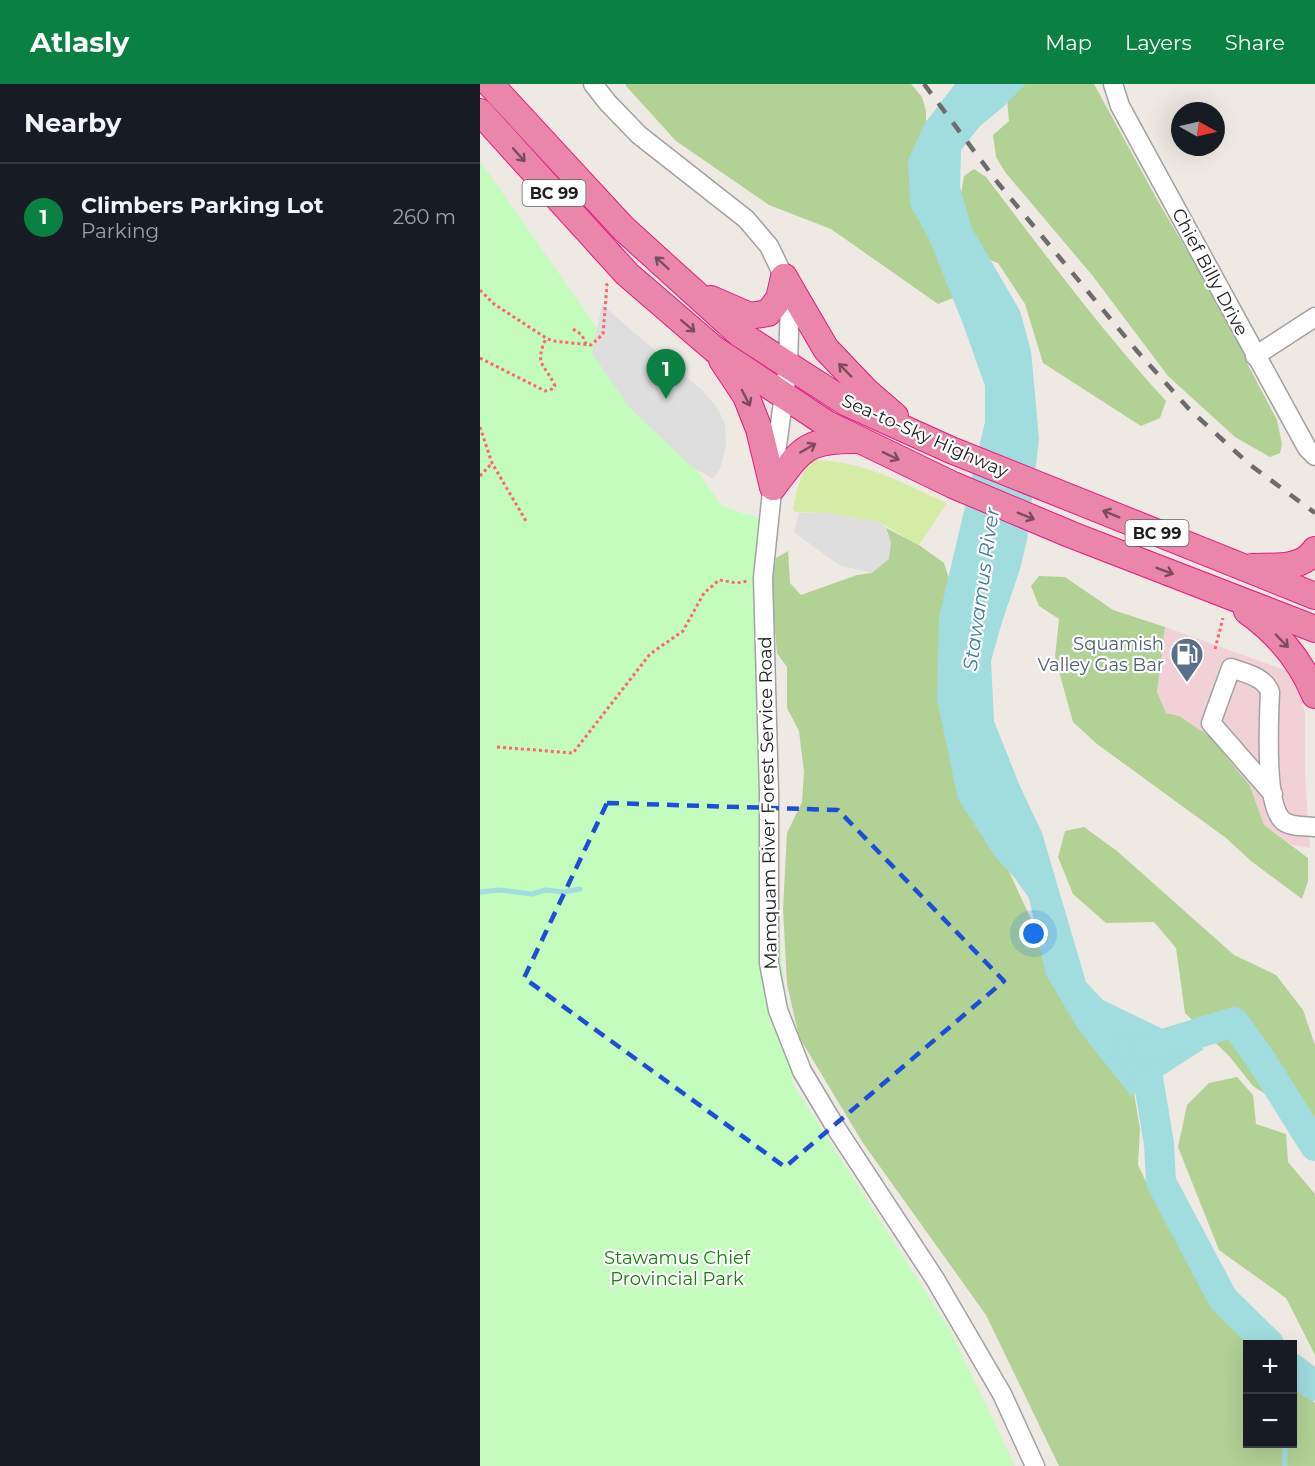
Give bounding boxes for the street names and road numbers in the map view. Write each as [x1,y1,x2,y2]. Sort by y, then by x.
road number: BC 99 [522,180,586,206]
street label: Chief Billy Drive [1167,205,1253,340]
street label: Sea-to-Sky Highway [839,389,1012,483]
road number: BC 99 [1126,520,1188,546]
street label: Mamquam River Forest Service Road [754,636,782,970]

